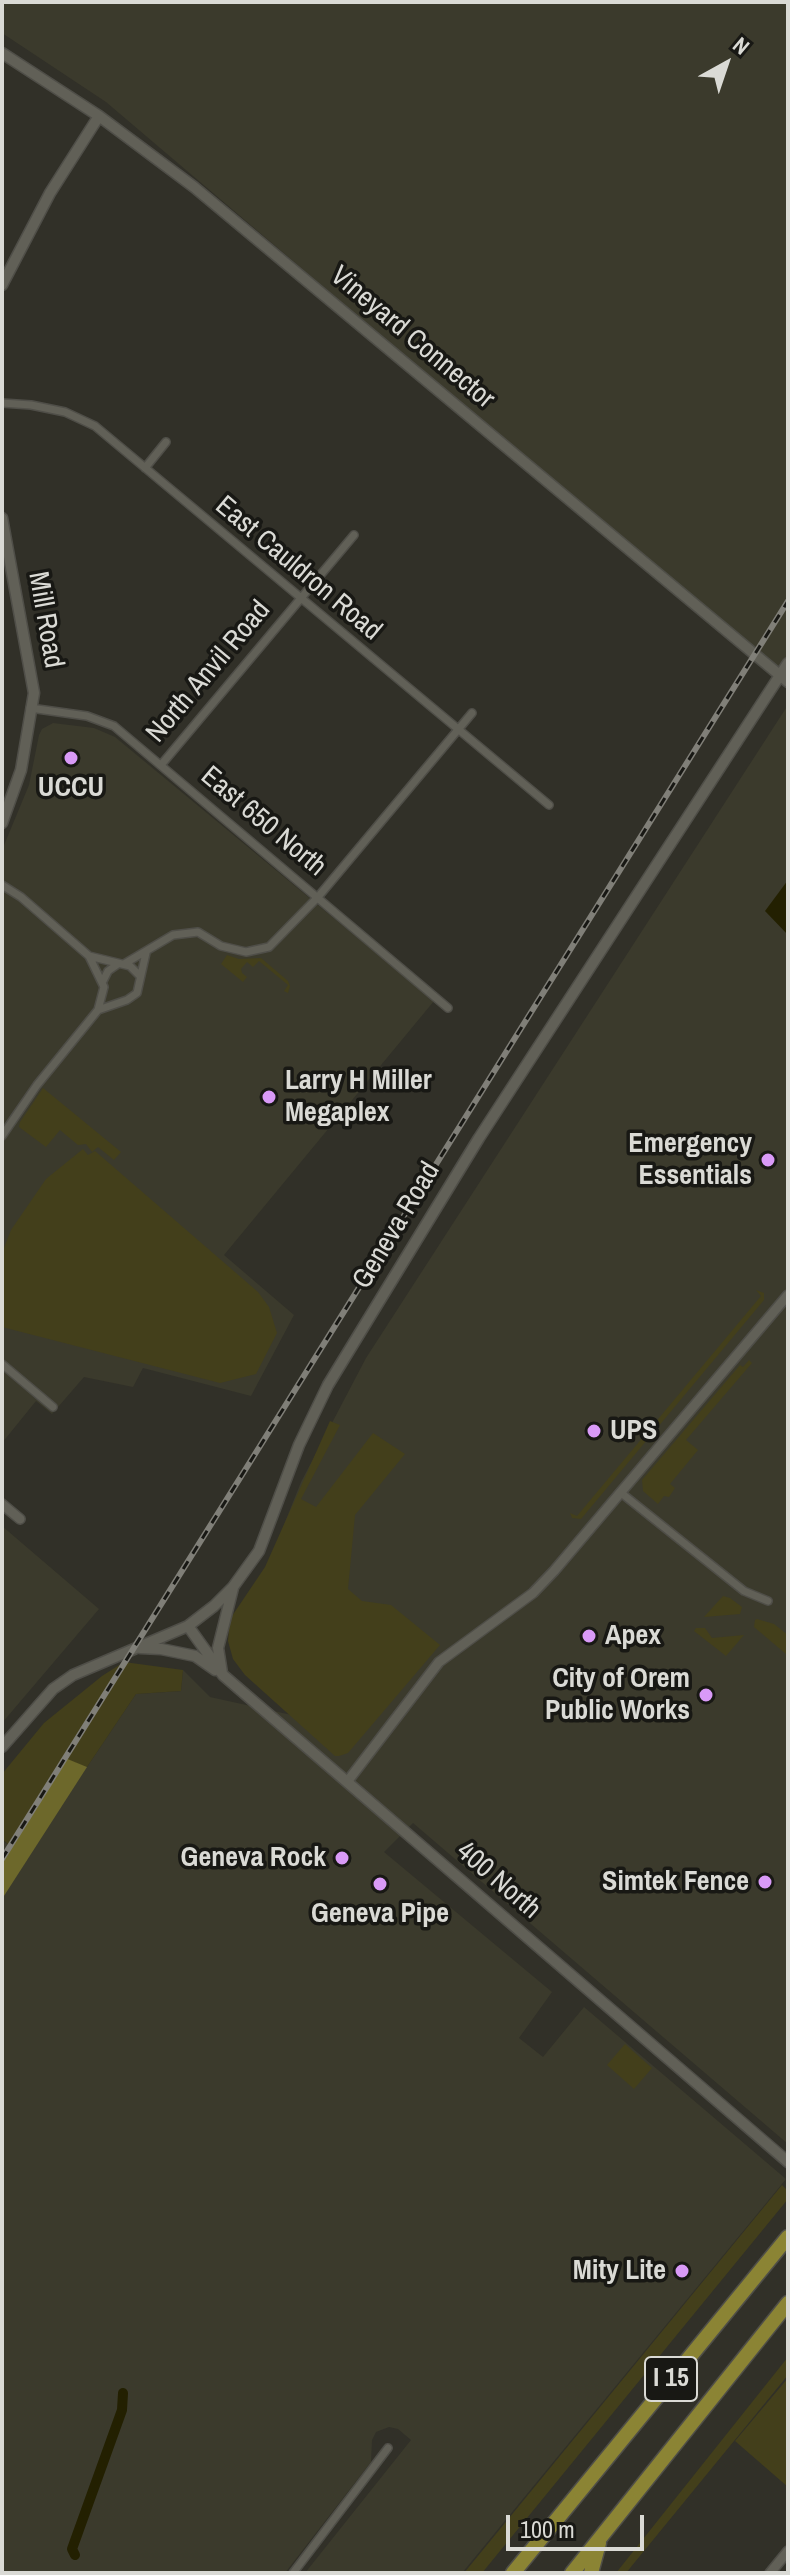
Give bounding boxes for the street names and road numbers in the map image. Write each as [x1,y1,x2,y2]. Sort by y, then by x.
street label: Vineyard Connector [323,260,501,416]
street label: East Cauldron Road [208,490,388,648]
street label: Mill Road [20,569,70,671]
street label: North Anvil Road [140,594,278,750]
street label: East 650 North [194,760,332,884]
street label: Geneva Road [346,1157,448,1295]
street label: 400 North [449,1835,547,1927]
road number: I 15 [645,2357,697,2401]

